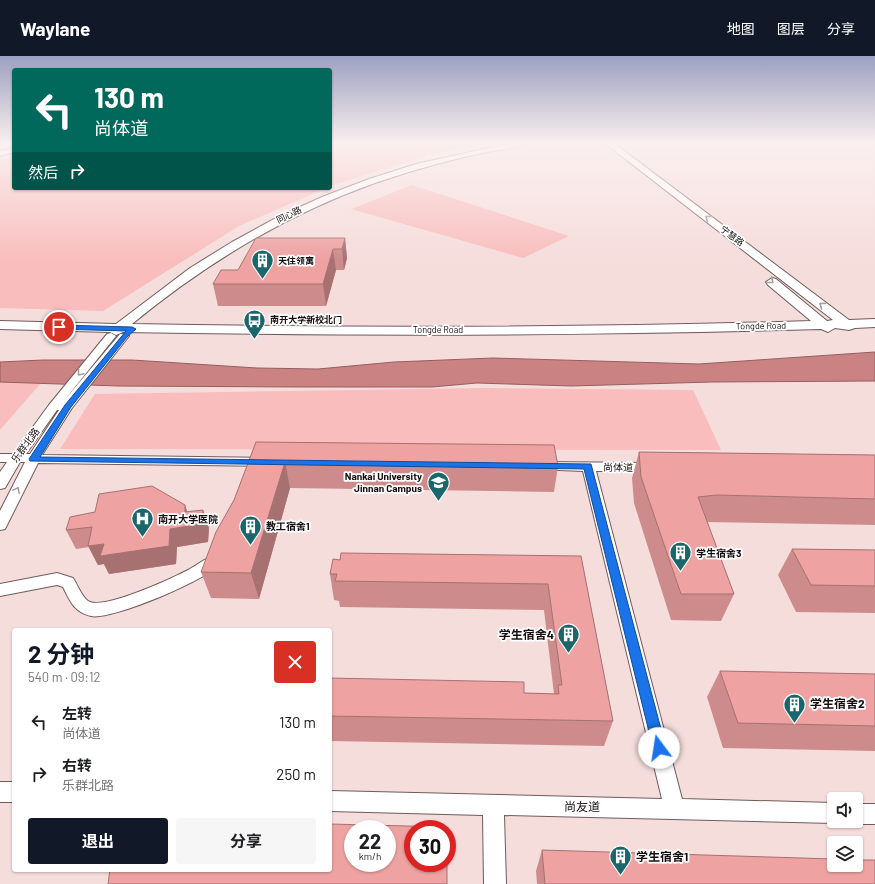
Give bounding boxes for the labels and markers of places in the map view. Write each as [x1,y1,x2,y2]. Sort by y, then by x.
building icon: 天住领寓 [249,248,275,281]
place label: 天住领寓 [278,255,314,266]
bus stop icon: 南开大学新校北门 [242,307,268,340]
pin [42,310,76,344]
place label: 南开大学新校北门 [270,314,342,325]
school or university icon: Nankai University Jinnan Campus [425,469,451,502]
place label: Nankai University Jinnan Campus [345,470,422,494]
hospital icon: 南开大学医院 [130,506,156,539]
place label: 南开大学医院 [158,513,218,525]
building icon: 教工宿舍1 [238,513,264,546]
place label: 教工宿舍1 [266,520,310,532]
building icon: 学生宿舍3 [667,540,693,573]
place label: 学生宿舍3 [696,547,741,559]
building icon: 学生宿舍4 [556,622,582,655]
place label: 学生宿舍4 [499,627,554,641]
building icon: 学生宿舍2 [782,691,808,724]
place label: 学生宿舍2 [810,696,865,710]
building icon: 学生宿舍1 [608,844,634,877]
place label: 学生宿舍1 [636,849,688,863]

